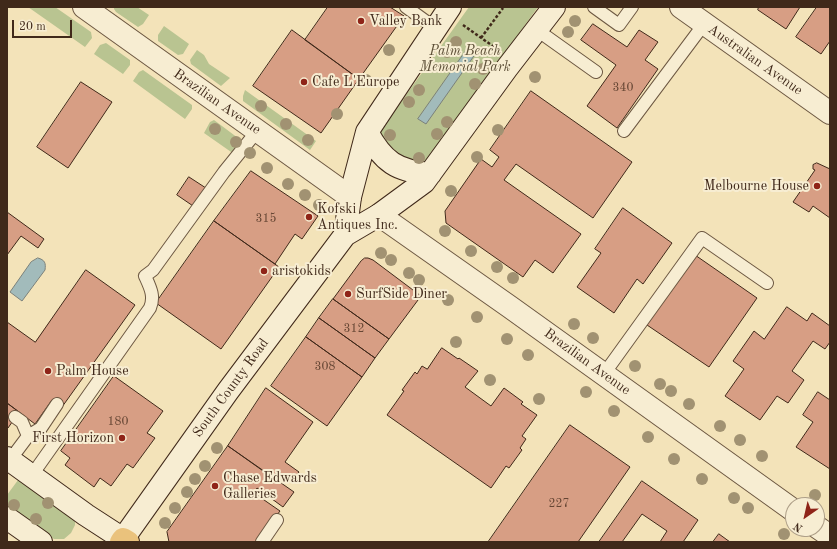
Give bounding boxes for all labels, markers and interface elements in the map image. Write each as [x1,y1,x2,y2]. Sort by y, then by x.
scale bar [14,12,74,38]
place label: Valley Bank [369,13,442,29]
marker: Valley Bank [356,16,366,26]
text: 20 m [19,21,46,33]
street label: Australian Avenue [704,21,806,99]
park label: Palm Beach Memorial Park [419,43,511,76]
street label: Brazilian Avenue [170,66,264,138]
place label: Cafe L'Europe [312,74,400,90]
marker: Cafe L'Europe [299,77,309,87]
house number: 340 [613,81,633,95]
place label: Melbourne House [704,178,809,194]
marker: Melbourne House [812,181,822,191]
place label: Kofski Antiques Inc. [317,201,398,234]
house number: 315 [256,212,276,226]
marker: Kofski Antiques Inc. [304,212,314,222]
place label: aristokids [272,263,331,279]
marker: aristokids [259,266,269,276]
place label: SurfSide Diner [356,286,447,302]
marker: SurfSide Diner [343,289,353,299]
house number: 312 [344,322,364,336]
street label: Brazilian Avenue [541,325,633,399]
street label: South County Road [189,335,273,441]
house number: 308 [315,360,335,374]
place label: Palm House [56,363,129,379]
marker: Palm House [43,366,53,376]
house number: 180 [108,415,128,429]
place label: First Horizon [32,430,114,446]
marker: First Horizon [117,433,127,443]
place label: Chase Edwards Galleries [223,470,317,502]
marker: Chase Edwards Galleries [210,481,220,491]
house number: 227 [549,497,569,511]
north arrow [785,497,825,537]
text: N [792,520,805,533]

